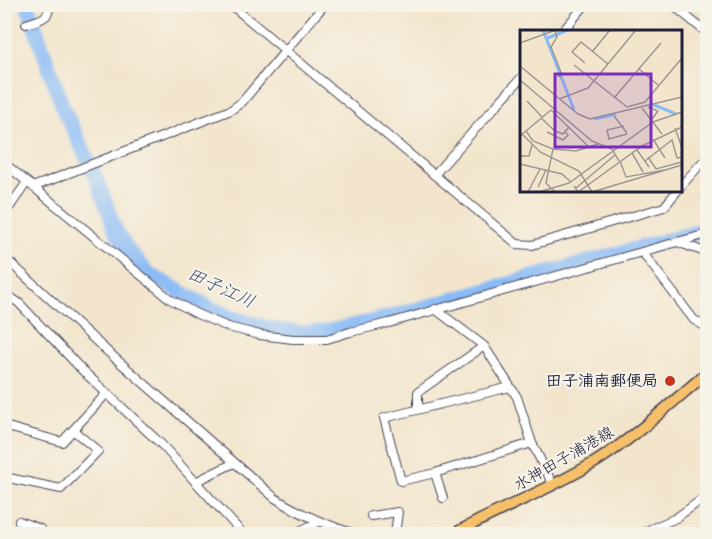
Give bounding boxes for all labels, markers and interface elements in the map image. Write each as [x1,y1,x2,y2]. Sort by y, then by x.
inset map [520,30,682,192]
water label: 田子江川 [184,263,258,313]
place label: 田子浦南郵便局 [546,372,658,391]
marker: 田子浦南郵便局 [663,374,677,388]
street label: 水神田子浦港線 [511,423,617,495]

